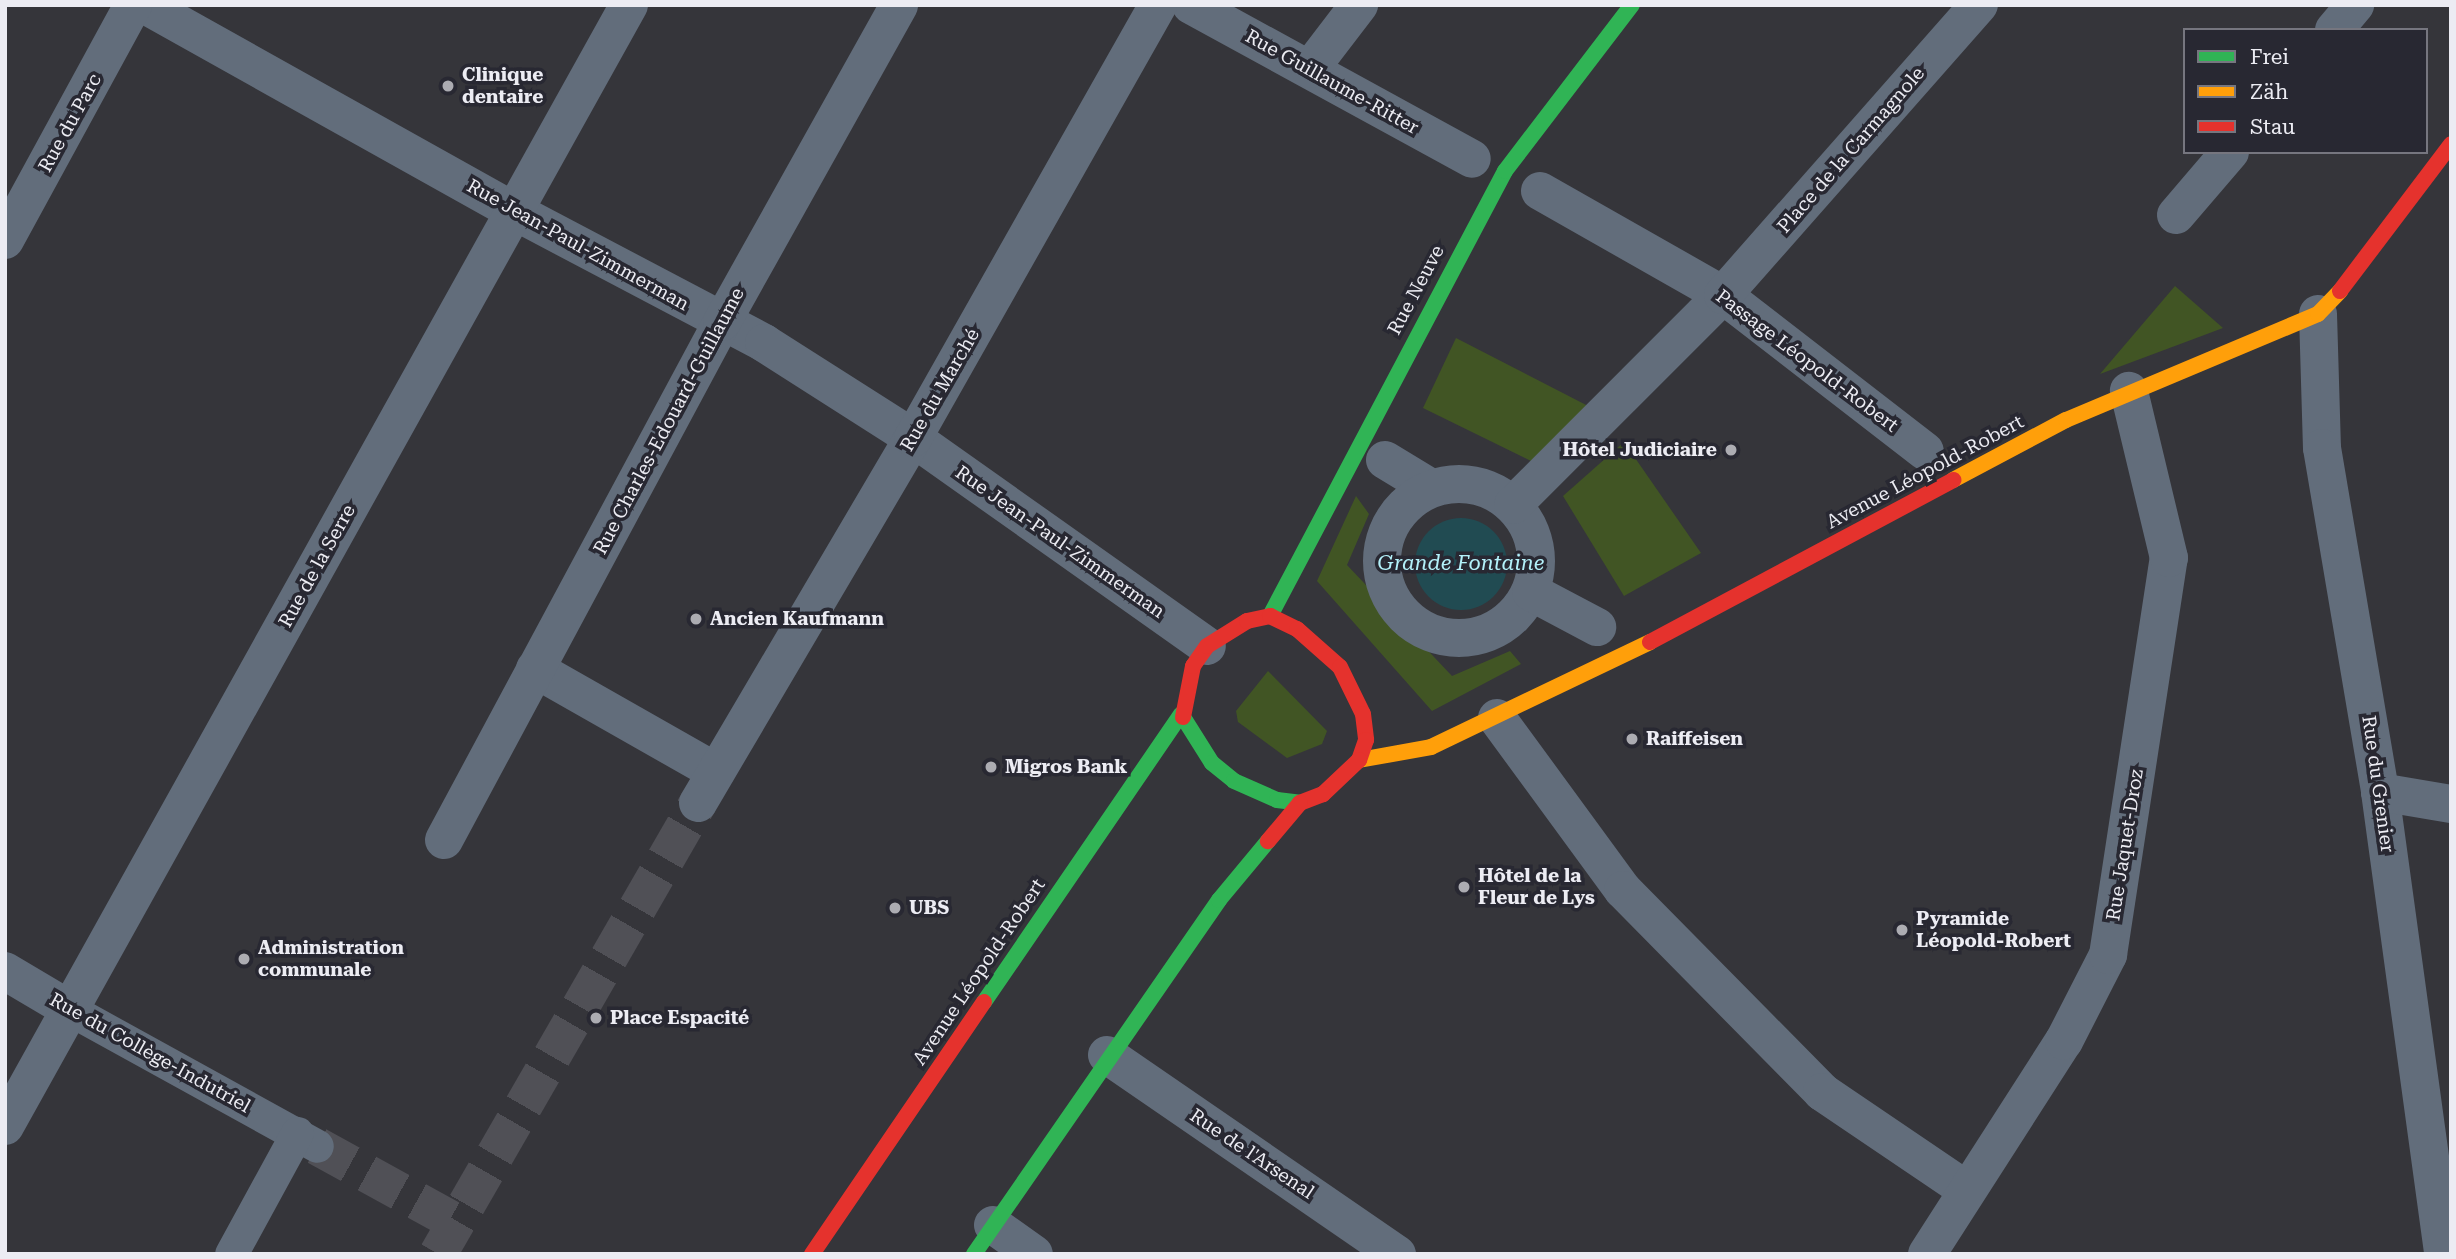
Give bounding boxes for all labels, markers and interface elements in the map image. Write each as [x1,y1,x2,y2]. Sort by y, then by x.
street label: Rue Guillaume-Ritter [1241,25,1423,139]
legend [2183,28,2428,154]
text: Frei [2250,45,2289,69]
street label: Place de la Carmagnole [1773,62,1929,238]
place label: Clinique dentaire [462,64,543,108]
street label: Rue du Parc [34,70,106,176]
marker: Clinique dentaire [440,78,456,94]
text: Zäh [2250,80,2288,104]
text: Stau [2250,115,2295,139]
street label: Rue Jean-Paul-Zimmerman [463,174,693,316]
street label: Rue Neuve [1383,241,1449,339]
street label: Rue Charles-Edouard-Guillaume [589,284,749,558]
street label: Passage Léopold-Robert [1711,285,1903,437]
street label: Rue du Marché [896,325,984,455]
street label: Avenue Léopold-Robert [1823,410,2027,534]
place label: Hôtel Judiciaire [1563,439,1717,461]
marker: Hôtel Judiciaire [1723,442,1739,458]
street label: Rue Jean-Paul-Zimmerman [951,461,1169,623]
street label: Rue de la Serre [274,501,360,631]
water label: Grande Fontaine [1378,550,1544,576]
place label: Ancien Kaufmann [710,608,884,630]
marker: Ancien Kaufmann [688,611,704,627]
street label: Rue du Grenier [2357,714,2399,854]
place label: Raiffeisen [1646,728,1743,750]
marker: Raiffeisen [1624,731,1640,747]
place label: Migros Bank [1005,756,1127,778]
marker: Migros Bank [983,759,999,775]
street label: Rue Jaquet-Droz [2102,768,2148,922]
place label: Hôtel de la Fleur de Lys [1478,865,1595,909]
street label: Avenue Léopold-Robert [908,874,1050,1070]
marker: Hôtel de la Fleur de Lys [1456,879,1472,895]
place label: UBS [909,897,949,919]
marker: UBS [887,900,903,916]
place label: Pyramide Léopold-Robert [1916,908,2071,952]
marker: Pyramide Léopold-Robert [1894,922,1910,938]
place label: Administration communale [258,937,404,981]
marker: Administration communale [236,951,252,967]
street label: Rue du Collège-Indutriel [46,988,254,1118]
place label: Place Espacité [610,1007,749,1029]
marker: Place Espacité [588,1010,604,1026]
street label: Rue de l'Arsenal [1186,1104,1318,1204]

